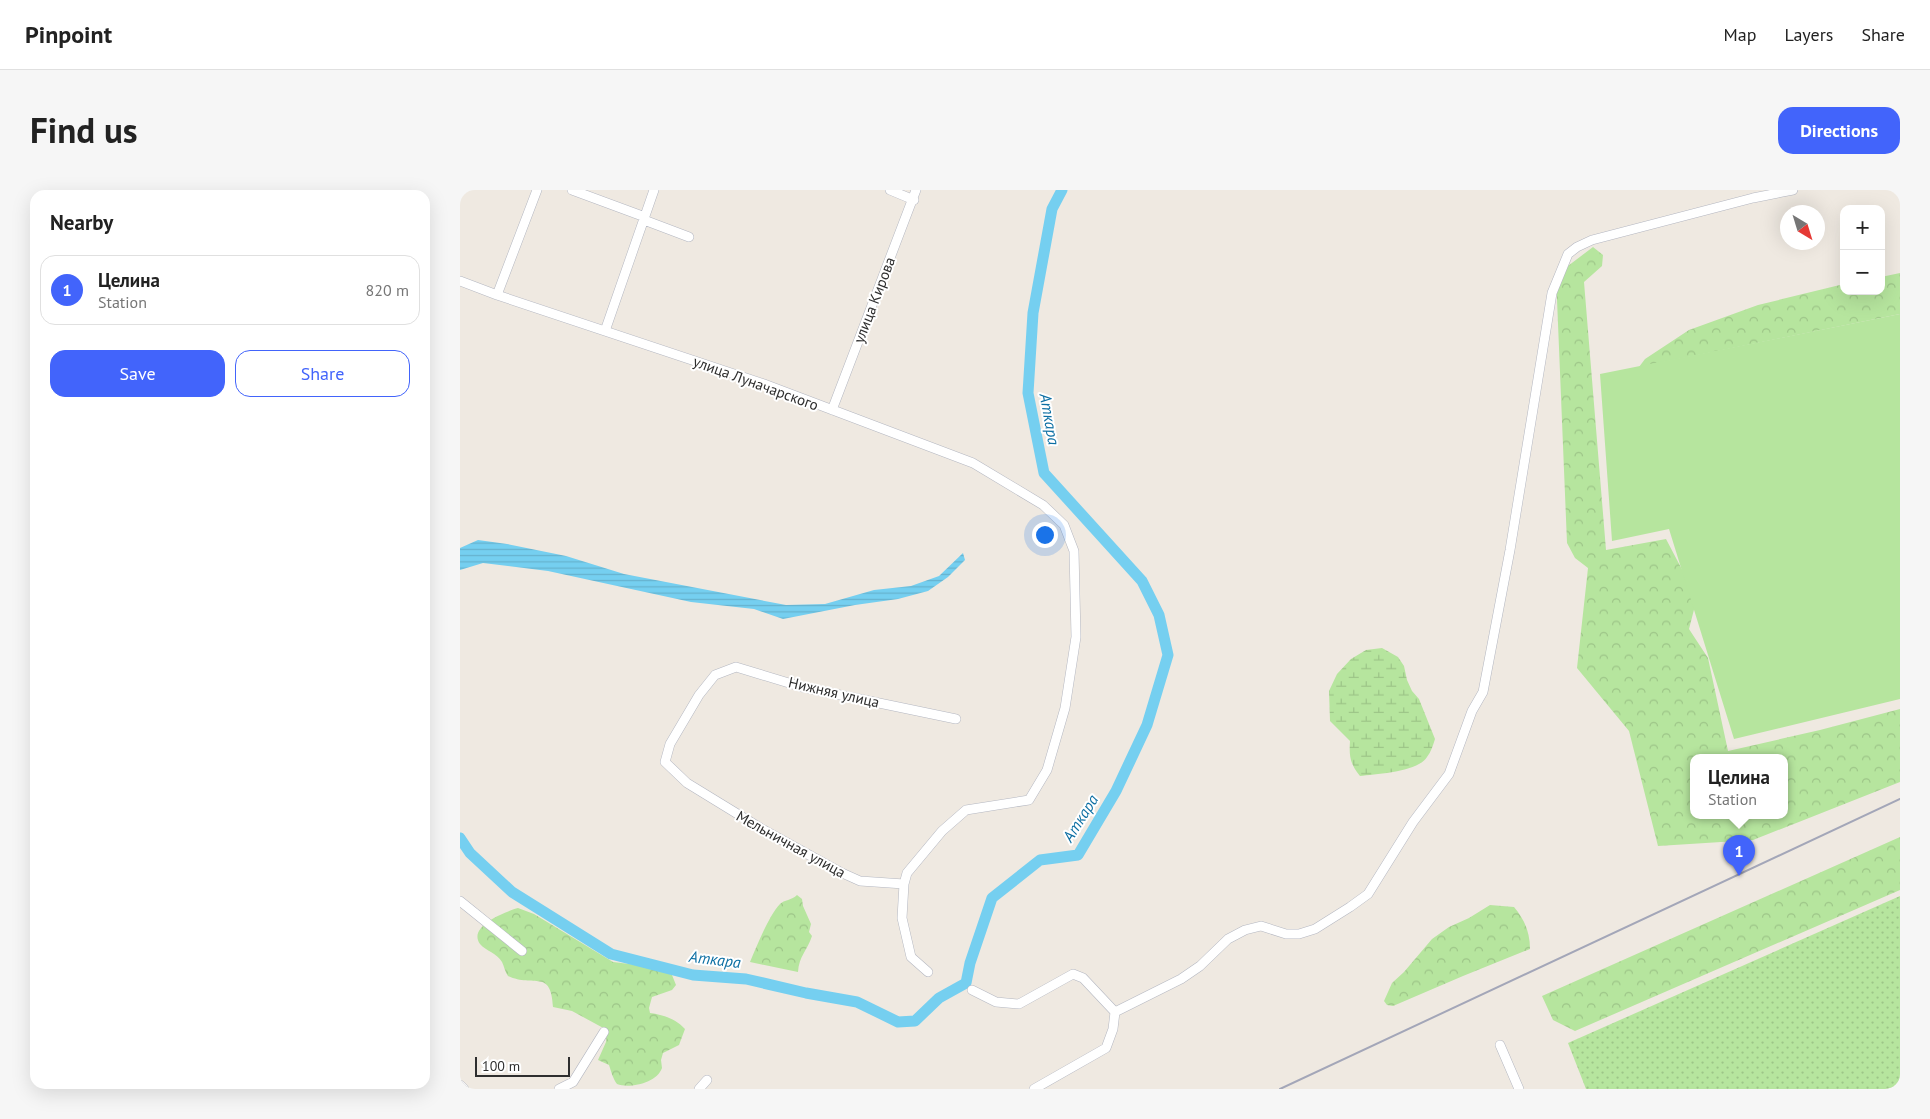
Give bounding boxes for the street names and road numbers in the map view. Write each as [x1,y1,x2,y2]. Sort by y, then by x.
street label: улица Кирова [849,254,899,346]
street label: улица Луначарского [691,352,821,414]
street label: Нижняя улица [787,672,881,712]
street label: Мельничная улица [733,806,849,882]

